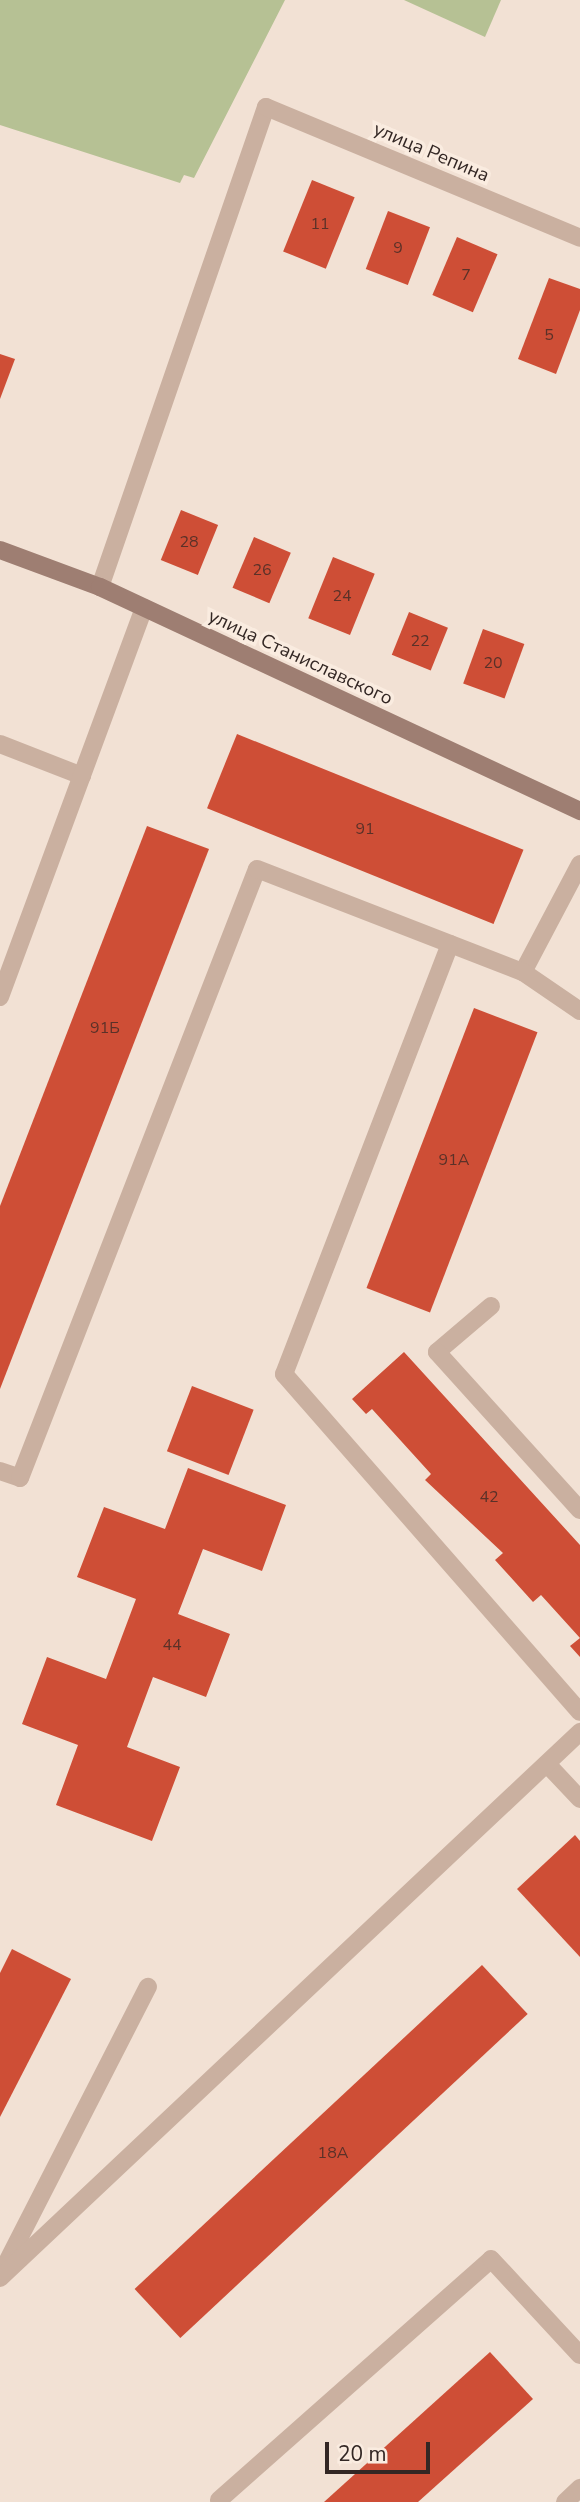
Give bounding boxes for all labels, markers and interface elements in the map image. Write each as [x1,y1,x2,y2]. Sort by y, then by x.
street label: улица Репина [370,118,492,188]
house number: 11 [310,214,330,234]
house number: 9 [393,238,403,258]
house number: 7 [461,265,471,285]
house number: 5 [544,325,554,345]
house number: 28 [179,532,199,552]
house number: 26 [252,560,272,580]
house number: 24 [332,586,352,606]
street label: улица Станиславского [204,605,396,711]
house number: 22 [410,631,430,651]
house number: 20 [483,653,503,673]
house number: 91 [355,819,375,839]
house number: 91Б [90,1018,120,1038]
house number: 91А [439,1150,469,1170]
house number: 42 [479,1487,499,1507]
house number: 44 [162,1635,182,1655]
house number: 18А [318,2143,348,2163]
scale bar [328,2428,433,2472]
text: 20 m [338,2440,387,2468]

